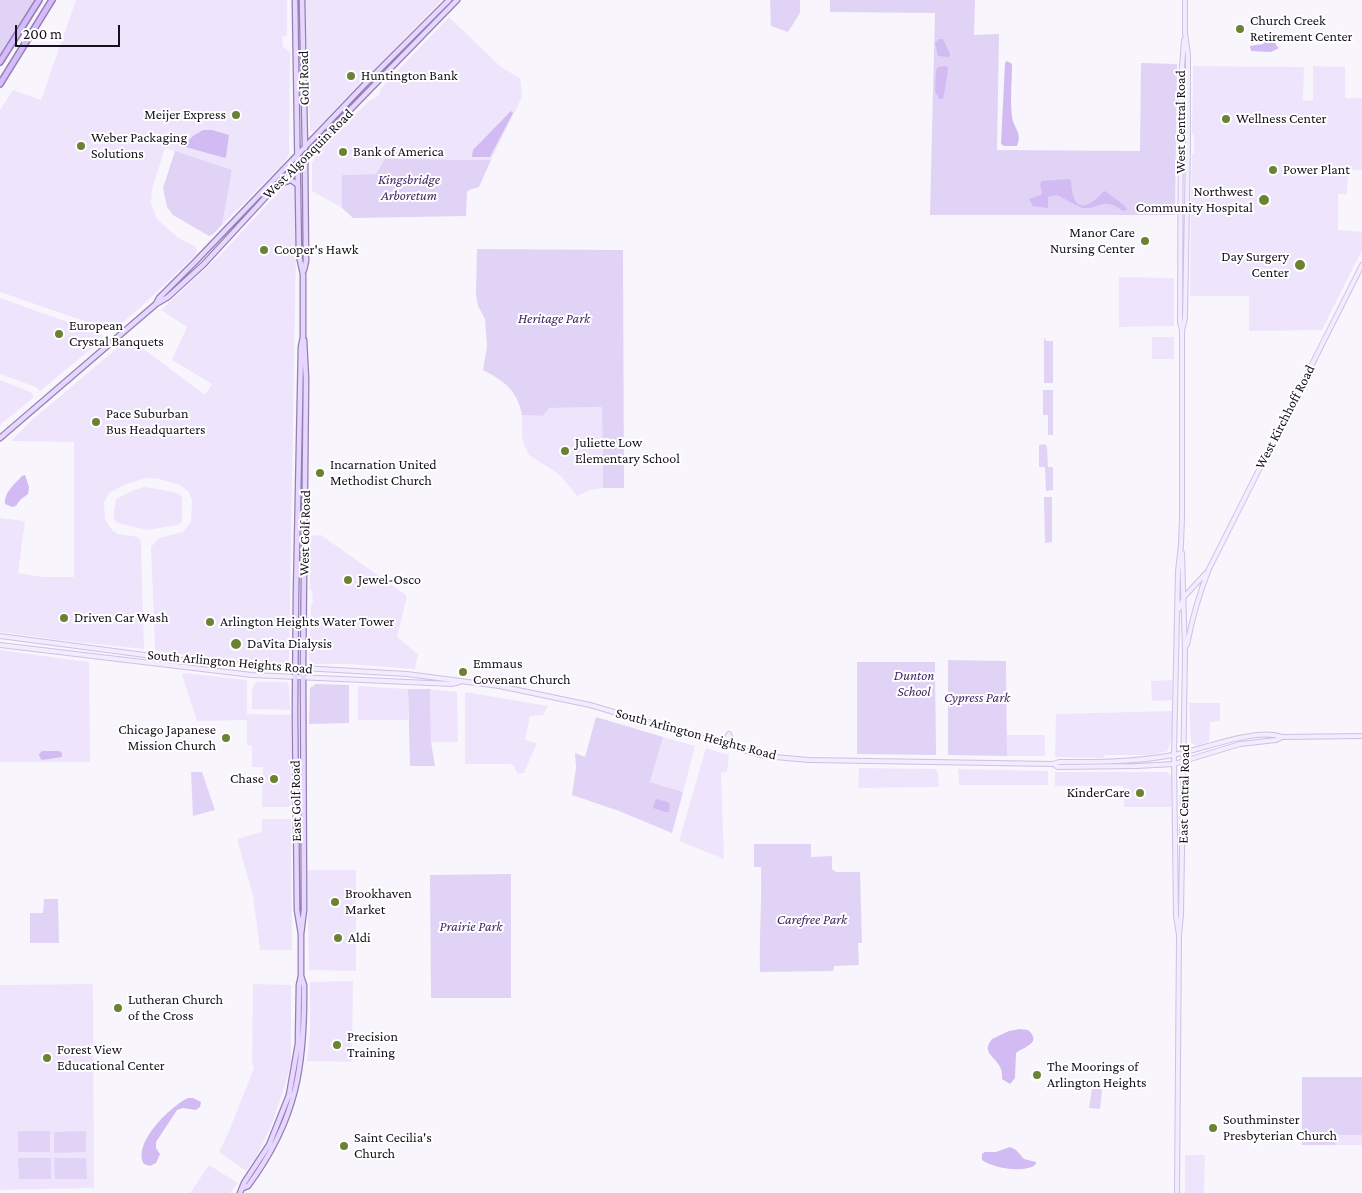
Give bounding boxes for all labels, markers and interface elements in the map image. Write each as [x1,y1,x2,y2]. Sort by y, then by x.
place label: Church Creek Retirement Center [1250,13,1353,46]
scale bar [18,15,122,47]
marker: Church Creek Retirement Center [1234,23,1246,35]
text: 200 m [23,26,62,42]
street label: Golf Road [295,51,313,105]
place label: Huntington Bank [361,68,458,84]
marker: Huntington Bank [345,70,357,82]
street label: West Central Road [1173,70,1189,174]
street label: West Algonquin Road [259,105,357,203]
place label: Meijer Express [144,107,226,123]
marker: Meijer Express [230,109,242,121]
place label: Wellness Center [1236,111,1327,127]
marker: Wellness Center [1220,113,1232,125]
place label: Weber Packaging Solutions [91,130,187,162]
marker: Weber Packaging Solutions [75,140,87,152]
place label: Bank of America [353,144,444,160]
marker: Bank of America [337,146,349,158]
place label: Power Plant [1283,162,1350,178]
marker: Power Plant [1267,164,1279,176]
park label: Kingsbridge Arboretum [378,172,440,204]
place label: Northwest Community Hospital [1136,184,1253,216]
marker: Northwest Community Hospital [1257,193,1271,207]
place label: Manor Care Nursing Center [1050,225,1135,258]
marker: Manor Care Nursing Center [1139,235,1151,247]
place label: Cooper's Hawk [274,242,358,258]
marker: Cooper's Hawk [258,244,270,256]
place label: Day Surgery Center [1221,249,1289,282]
marker: Day Surgery Center [1293,258,1307,272]
park label: Heritage Park [518,311,590,327]
place label: European Crystal Banquets [69,318,164,351]
marker: European Crystal Banquets [53,328,65,340]
street label: West Kirchhoff Road [1252,362,1318,472]
place label: Pace Suburban Bus Headquarters [106,406,206,438]
marker: Pace Suburban Bus Headquarters [90,416,102,428]
place label: Juliette Low Elementary School [575,435,680,468]
marker: Juliette Low Elementary School [559,445,571,457]
place label: Incarnation United Methodist Church [330,457,437,490]
marker: Incarnation United Methodist Church [314,467,326,479]
street label: West Golf Road [296,490,314,576]
place label: Jewel-Osco [358,572,421,588]
marker: Jewel-Osco [342,574,354,586]
place label: Driven Car Wash [74,610,169,626]
marker: Driven Car Wash [58,612,70,624]
place label: Arlington Heights Water Tower [220,614,394,630]
marker: Arlington Heights Water Tower [204,616,216,628]
place label: DaVita Dialysis [247,636,332,652]
marker: DaVita Dialysis [229,637,243,651]
street label: South Arlington Heights Road [147,646,313,678]
place label: Emmaus Covenant Church [473,656,571,689]
marker: Emmaus Covenant Church [457,666,469,678]
park label: Dunton School [894,668,934,700]
park label: Cypress Park [944,690,1010,706]
street label: South Arlington Heights Road [614,704,778,764]
place label: Chicago Japanese Mission Church [118,722,216,754]
marker: Chicago Japanese Mission Church [220,732,232,744]
street label: East Central Road [1175,744,1193,844]
street label: East Golf Road [287,760,305,842]
place label: Chase [230,771,264,787]
marker: Chase [268,773,280,785]
place label: KinderCare [1067,785,1130,801]
marker: KinderCare [1134,787,1146,799]
place label: Brookhaven Market [345,886,412,919]
marker: Brookhaven Market [329,896,341,908]
park label: Carefree Park [777,912,847,928]
park label: Prairie Park [440,919,502,935]
place label: Aldi [348,930,371,946]
marker: Aldi [332,932,344,944]
place label: Lutheran Church of the Cross [128,992,223,1024]
marker: Lutheran Church of the Cross [112,1002,124,1014]
place label: Precision Training [347,1029,398,1062]
marker: Precision Training [331,1039,343,1051]
place label: Forest View Educational Center [57,1042,165,1074]
marker: Forest View Educational Center [41,1052,53,1064]
place label: The Moorings of Arlington Heights [1047,1059,1146,1092]
marker: The Moorings of Arlington Heights [1031,1069,1043,1081]
place label: Southminster Presbyterian Church [1223,1112,1337,1144]
marker: Southminster Presbyterian Church [1207,1122,1219,1134]
place label: Saint Cecilia's Church [354,1130,432,1162]
marker: Saint Cecilia's Church [338,1140,350,1152]

